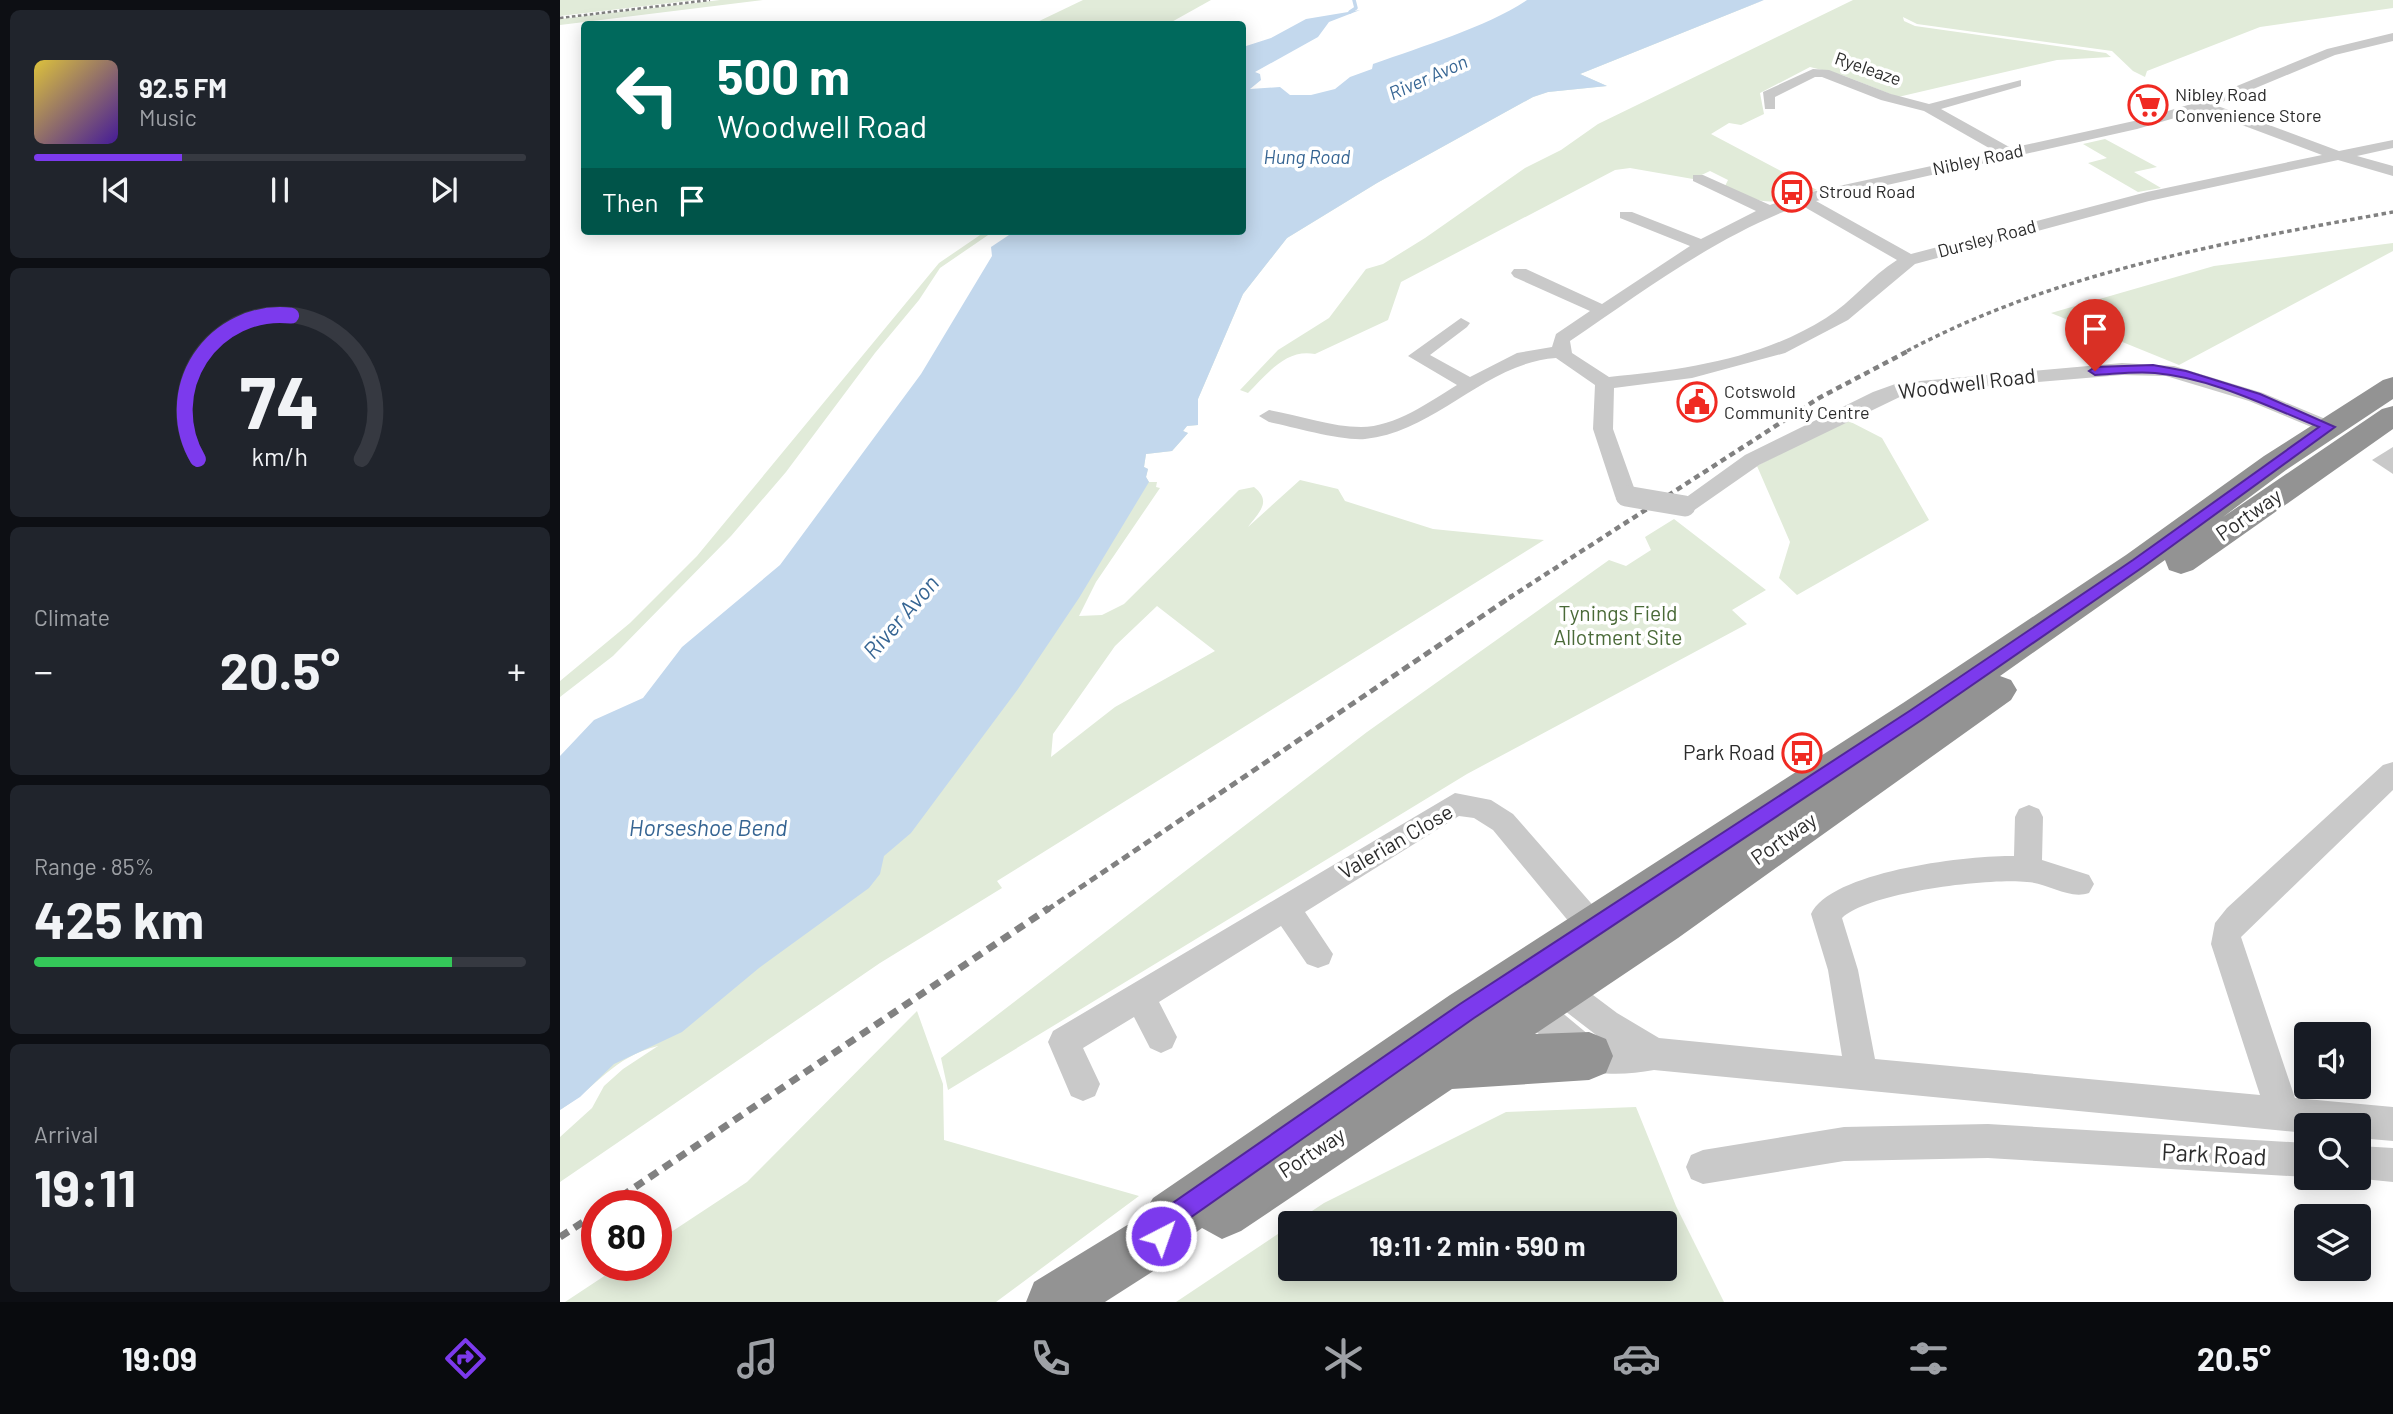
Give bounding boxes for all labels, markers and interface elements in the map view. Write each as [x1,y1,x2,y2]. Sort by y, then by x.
text: 500 m [717,46,850,105]
street label: Ryeleaze [1832,46,1905,90]
icon: left [602,49,693,140]
water label: River Avon [1385,49,1471,104]
text: 92.5 FM [139,72,227,103]
place label: Nibley Road Convenience Store [2175,83,2322,126]
supermarket icon: Nibley Road Convenience Store [2127,84,2169,126]
text: Music [139,103,197,131]
text: Woodwell Road [717,106,927,144]
street label: Nibley Road [1931,139,2025,179]
water label: Hung Road [1264,145,1350,168]
icon: previous [97,171,135,209]
icon: pause [261,171,299,209]
icon: next [425,171,463,209]
bus stop icon: Stroud Road [1771,171,1813,213]
place label: Stroud Road [1819,180,1915,202]
icon: arrive [673,182,711,220]
text: Then [602,186,659,217]
street label: Dursley Road [1935,214,2038,262]
pin [2065,299,2125,371]
icon: arrive [2076,310,2114,348]
text: 74 [240,356,320,444]
street label: Woodwell Road [1897,362,2037,403]
place label: Cotswold Community Centre [1724,380,1870,423]
public building icon: Cotswold Community Centre [1676,381,1718,423]
text: km/h [252,440,308,470]
street label: Portway [2211,482,2286,545]
water label: River Avon [856,569,944,664]
park label: Tynings Field Allotment Site [1553,600,1683,649]
text: Climate [34,603,110,631]
text: 20.5° [220,638,340,700]
text: − [34,647,53,693]
text: + [507,647,526,693]
bus stop icon: Park Road [1781,732,1823,774]
place label: Park Road [1683,739,1775,764]
street label: Valerian Close [1334,798,1457,883]
street label: Portway [1746,806,1821,869]
water label: Horseshoe Bend [629,813,787,841]
text: Range · 85% [34,852,154,880]
text: 425 km [34,887,204,949]
map controls [2294,1022,2371,1281]
button: sound [2294,1022,2371,1099]
button: search [2294,1113,2371,1190]
text: Arrival [34,1120,98,1148]
street label: Portway [1273,1121,1349,1182]
street label: Park Road [2161,1136,2267,1171]
text: 19:11 [34,1155,136,1217]
speed limit sign: 80 [581,1190,672,1281]
position arrow [1124,1199,1198,1273]
button: layers [2294,1204,2371,1281]
text: 19:11 · 2 min · 590 m [1370,1230,1585,1261]
icon: directions [441,1334,490,1383]
icon: music [733,1334,782,1383]
icon: phone [1026,1334,1075,1383]
icon: climate [1319,1334,1368,1383]
icon: car [1612,1334,1661,1383]
icon: filters [1904,1334,1953,1383]
text: 19:09 [122,1339,197,1377]
text: 20.5° [2197,1339,2271,1377]

